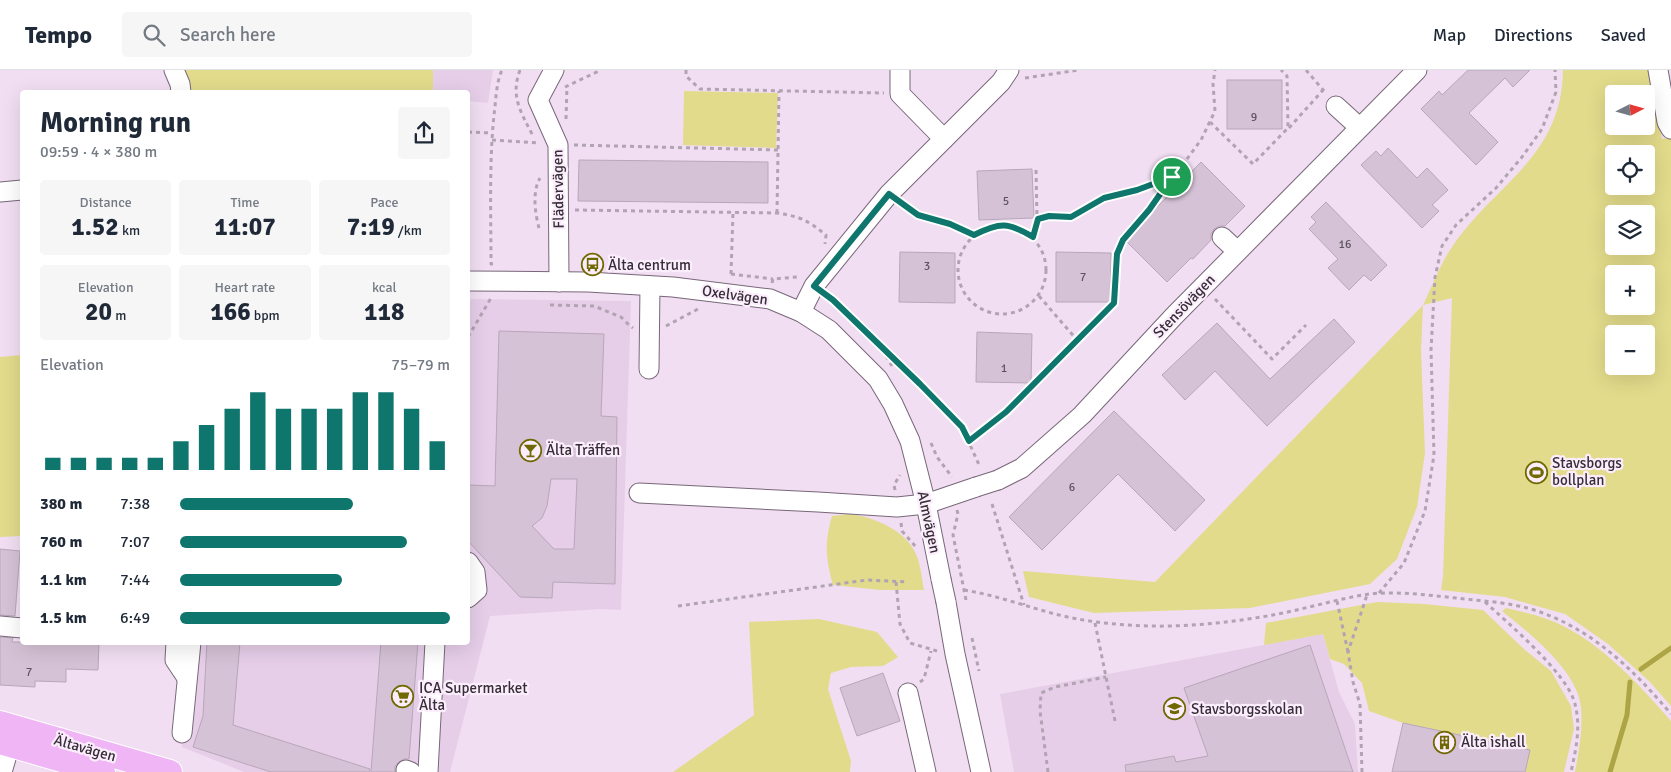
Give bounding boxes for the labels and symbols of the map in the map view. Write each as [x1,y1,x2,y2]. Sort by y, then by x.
north arrow [1605,85,1655,135]
house number: 9 [1251,110,1257,125]
street label: Flädervägen [548,149,568,229]
pin [1151,156,1193,198]
house number: 5 [1003,194,1009,209]
house number: 16 [1339,237,1351,252]
bus stop icon: Älta centrum [580,253,604,277]
place label: Älta centrum [608,256,691,274]
house number: 3 [924,259,930,274]
house number: 7 [1080,270,1086,285]
street label: Stensövägen [1149,271,1219,341]
street label: Oxelvägen [701,281,769,309]
house number: 1 [1001,361,1007,376]
bar icon: Älta Träffen [518,438,542,462]
place label: Älta Träffen [546,441,620,459]
place label: Stavsborgs bollplan [1552,454,1622,489]
sports icon: Stavsborgs bollplan [1524,460,1548,484]
house number: 6 [1069,480,1075,495]
street label: Almvägen [914,489,944,555]
house number: 7 [26,665,32,680]
place label: ICA Supermarket Älta [419,679,528,714]
supermarket icon: ICA Supermarket Älta [391,685,415,709]
school or university icon: Stavsborgsskolan [1163,697,1187,721]
place label: Stavsborgsskolan [1191,700,1303,718]
building icon: Älta ishall [1433,730,1457,754]
street label: Ältavägen [52,731,118,765]
place label: Älta ishall [1461,733,1525,751]

